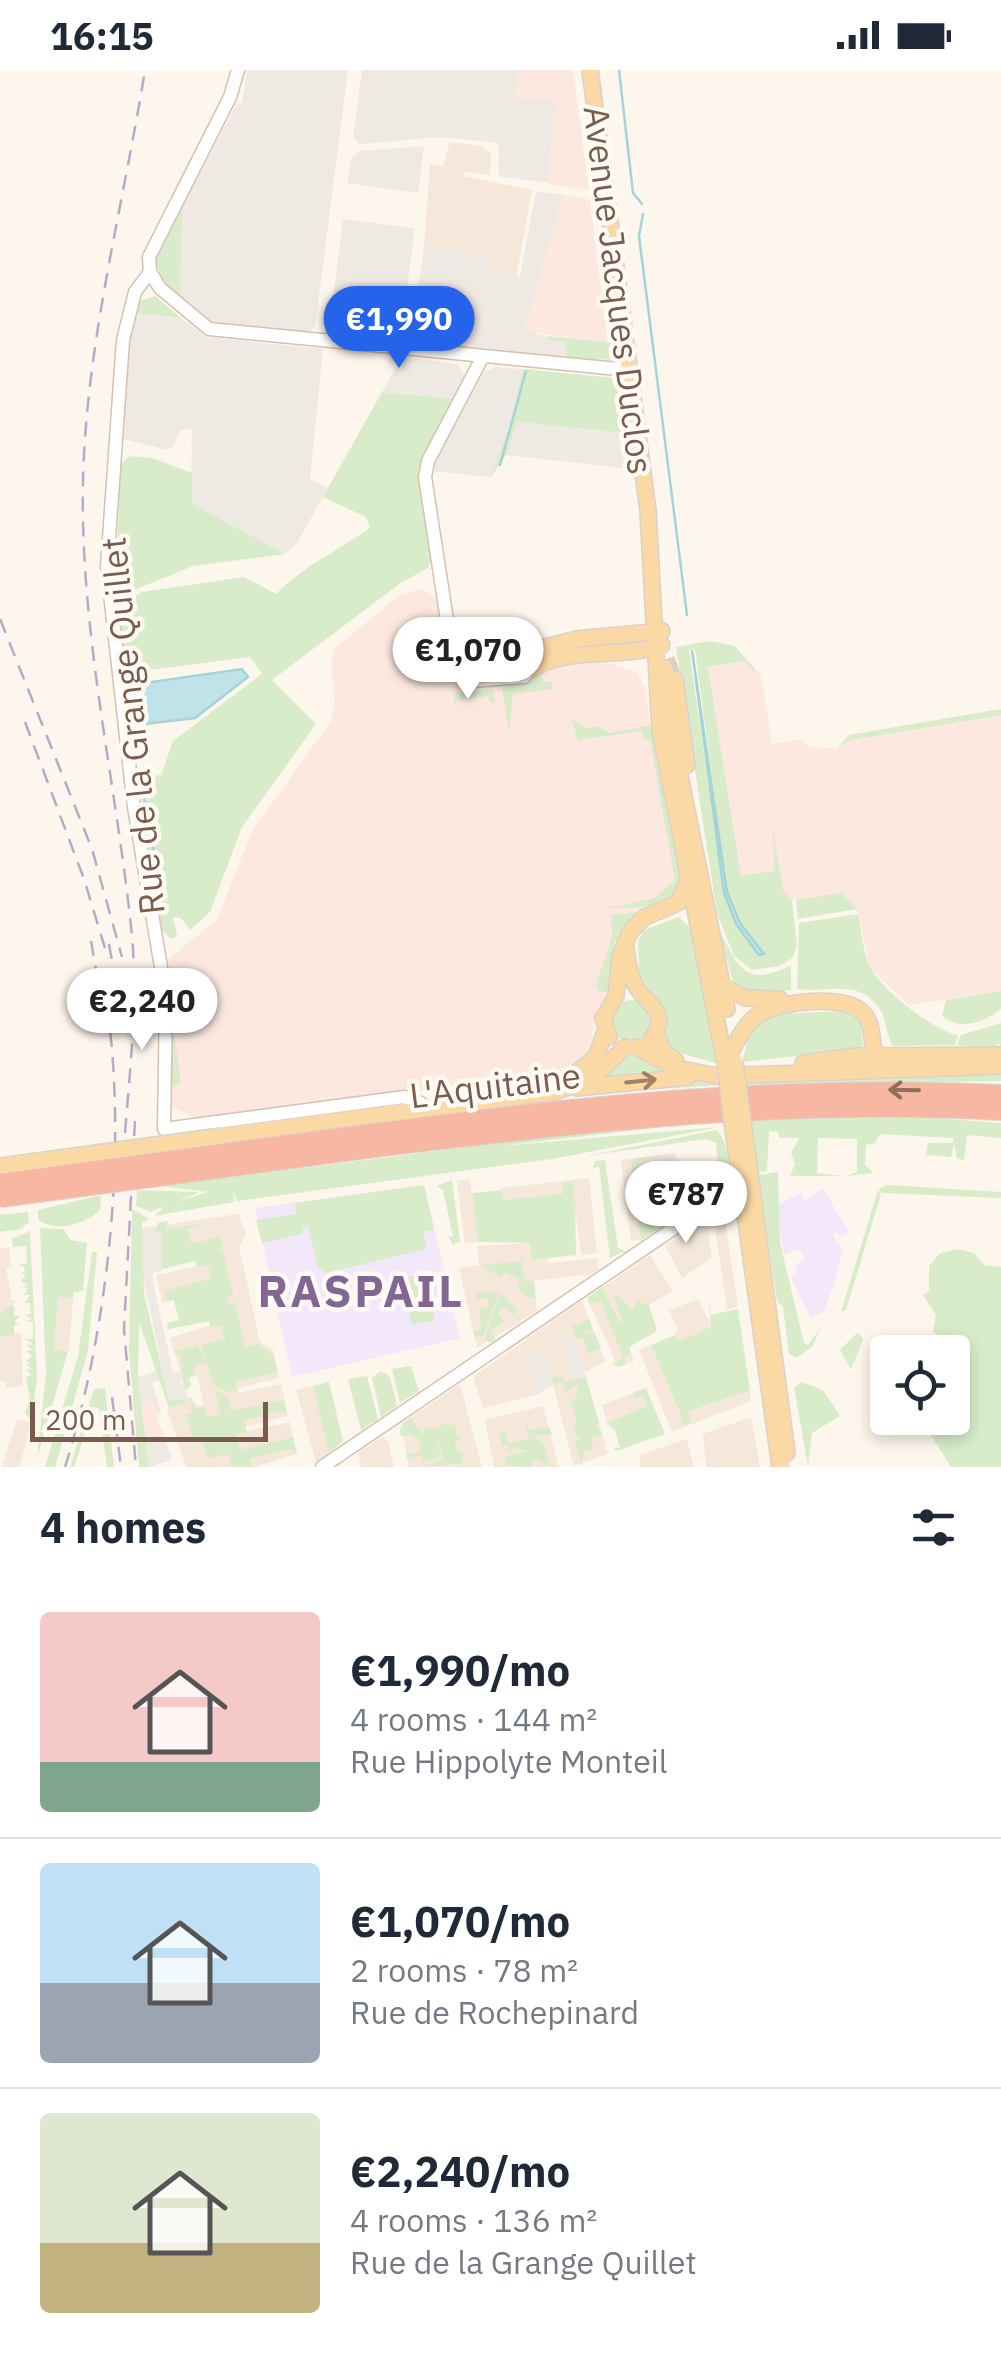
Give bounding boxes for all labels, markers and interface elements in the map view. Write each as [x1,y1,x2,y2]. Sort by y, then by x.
text: 16:15 [50,11,154,60]
street label: Avenue Jacques Duclos [574,103,664,477]
pin: €1,990 [318,286,480,371]
text: €1,990 [346,297,452,339]
street label: Rue de la Grange Quillet [89,535,175,917]
pin: €1,070 [387,617,549,702]
text: €1,070 [415,628,521,670]
pin: €2,240 [61,968,223,1053]
text: €2,240 [89,979,195,1021]
street label: L'Aquitaine [407,1052,583,1118]
one-way arrow [624,1071,657,1090]
one-way arrow [888,1081,920,1100]
pin: €787 [627,1161,745,1246]
text: €787 [647,1172,725,1214]
district label: RASPAIL [257,1261,465,1319]
map controls [870,1335,970,1435]
button: locate [870,1335,970,1435]
scale bar [30,1397,268,1442]
text: 200 m [45,1401,126,1438]
text: 4 homes [40,1500,206,1555]
icon: filters [906,1500,961,1555]
text: €1,990/mo [350,1643,570,1698]
icon: home [120,1652,240,1772]
text: 4 rooms · 144 m² [350,1698,597,1740]
text: Rue Hippolyte Monteil [350,1740,667,1782]
text: €1,070/mo [350,1894,570,1949]
icon: home [120,1903,240,2023]
text: 2 rooms · 78 m² [350,1949,578,1991]
text: Rue de Rochepinard [350,1991,639,2033]
text: €2,240/mo [350,2144,570,2199]
icon: home [120,2153,240,2273]
text: 4 rooms · 136 m² [350,2199,597,2241]
text: Rue de la Grange Quillet [350,2241,697,2283]

